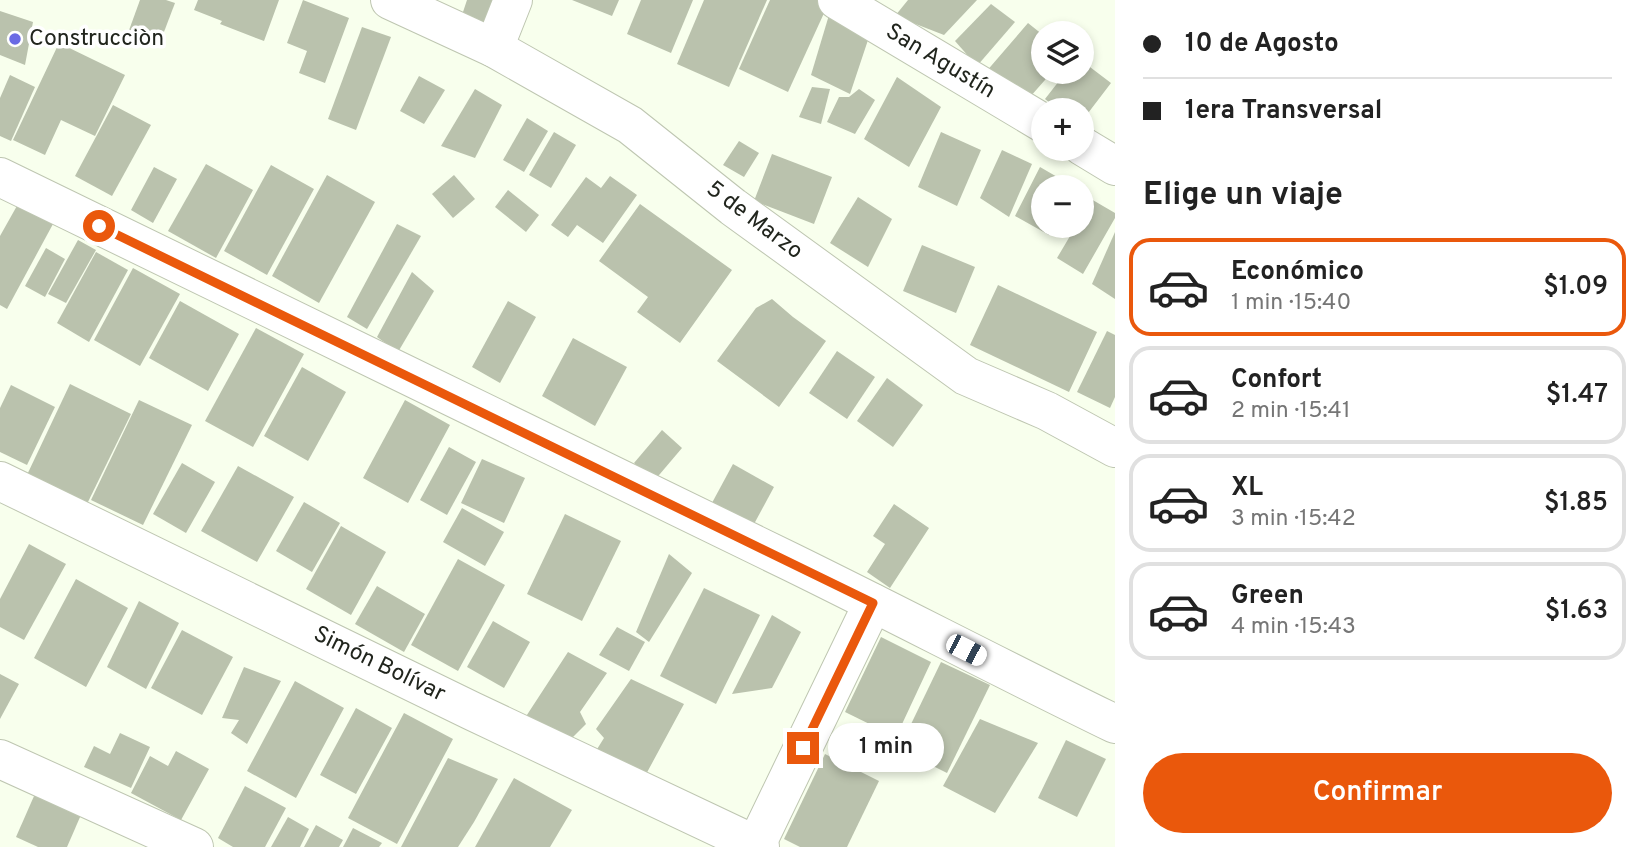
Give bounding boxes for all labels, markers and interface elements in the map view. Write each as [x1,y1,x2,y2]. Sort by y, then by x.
street label: San Agustín [880,18,1000,106]
map controls [1031,21,1094,238]
button: layers [1031,21,1094,84]
place label: Construcciòn [29,25,164,54]
text: 10 de Agosto [1185,28,1339,61]
marker: Construcciòn [7,31,23,47]
text: 1era Transversal [1185,95,1382,128]
button: + [1031,98,1094,161]
street label: 5 de Marzo [700,175,808,267]
button: − [1031,175,1094,238]
text: Elige un viaje [1143,176,1343,216]
route start [83,210,115,242]
icon: car [1147,256,1210,319]
text: Económico [1231,256,1364,289]
text: $1.09 [1543,271,1608,304]
text: 1 min · 15:40 [1231,289,1351,318]
icon: car [1147,364,1210,427]
text: Confort [1231,364,1322,397]
text: $1.47 [1546,379,1608,412]
text: 2 min · 15:41 [1231,397,1350,426]
icon: car [1147,472,1210,535]
text: XL [1231,472,1263,505]
text: $1.85 [1544,487,1608,520]
text: 3 min · 15:42 [1231,505,1356,534]
icon: car [1147,580,1210,643]
text: Green [1231,580,1304,613]
text: $1.63 [1545,595,1608,628]
text: 4 min · 15:43 [1231,613,1356,642]
street label: Simón Bolívar [308,621,450,709]
car [943,631,990,669]
callout: 1 min [828,724,943,772]
route end [787,732,819,764]
text: 1 min [859,733,913,762]
button: Confirmar [1143,753,1612,833]

